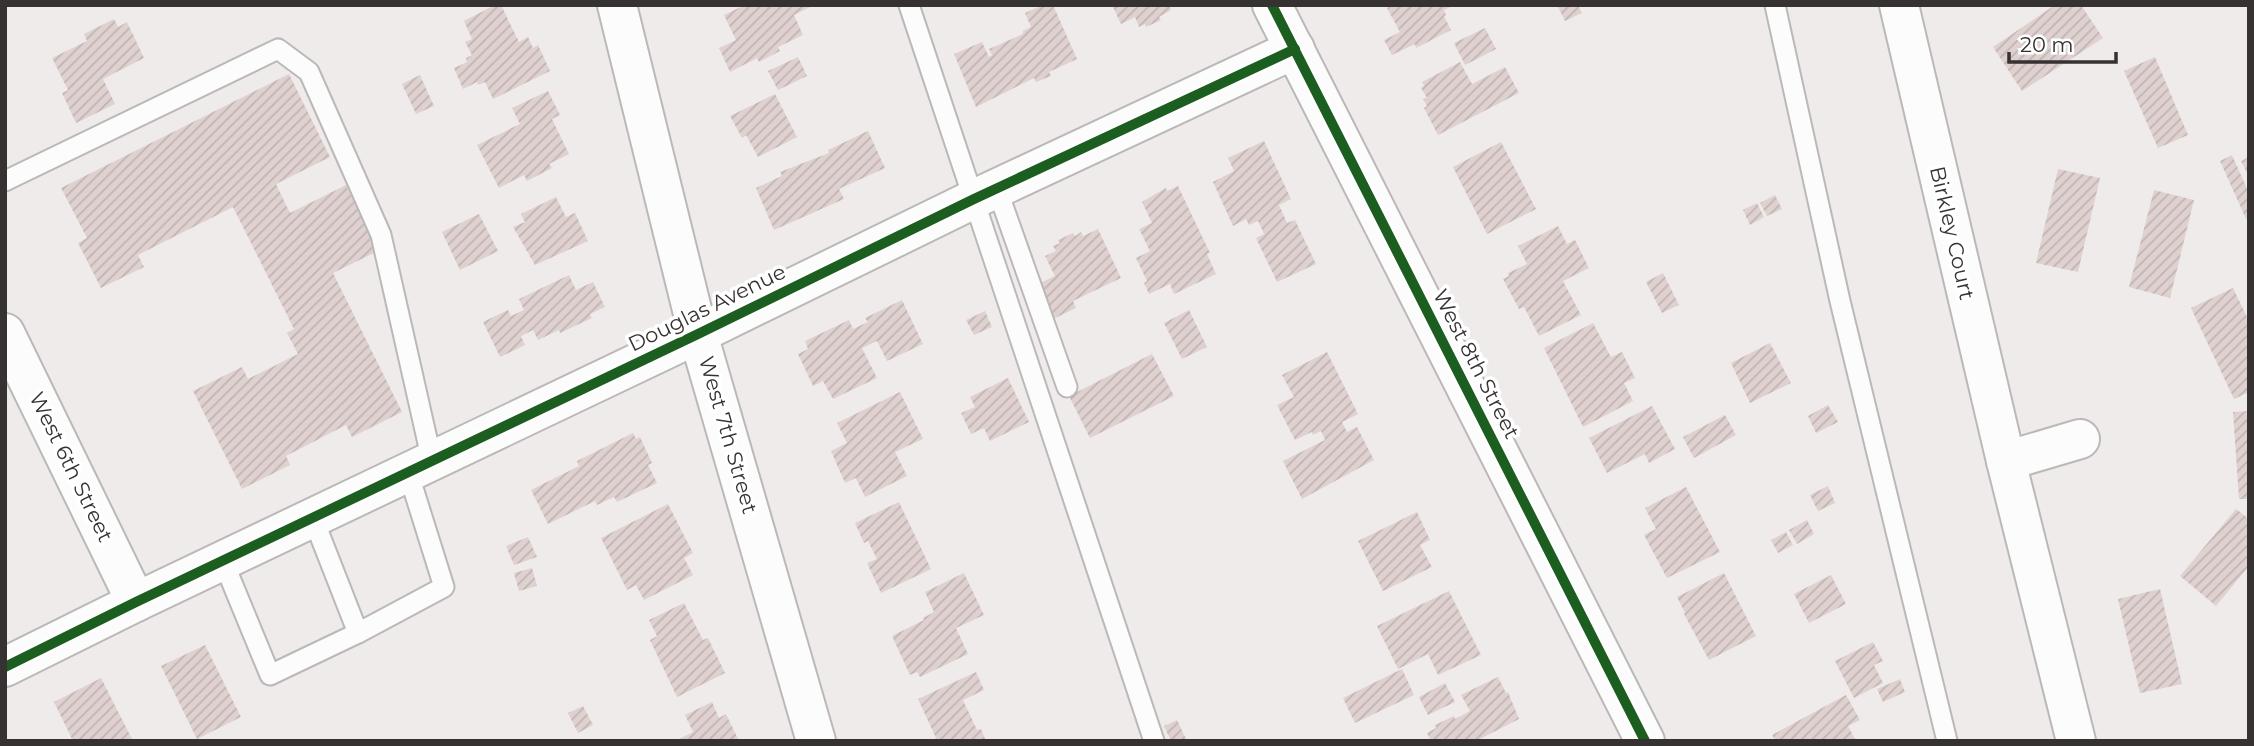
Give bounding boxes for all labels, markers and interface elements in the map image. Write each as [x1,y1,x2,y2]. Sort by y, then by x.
scale bar [2009,21,2116,65]
text: 20 m [2020,32,2074,57]
street label: Birkley Court [1925,164,1980,302]
street label: Douglas Avenue [624,259,790,356]
street label: West 8th Street [1428,285,1525,443]
street label: West 7th Street [694,353,763,517]
street label: West 6th Street [24,388,119,546]

